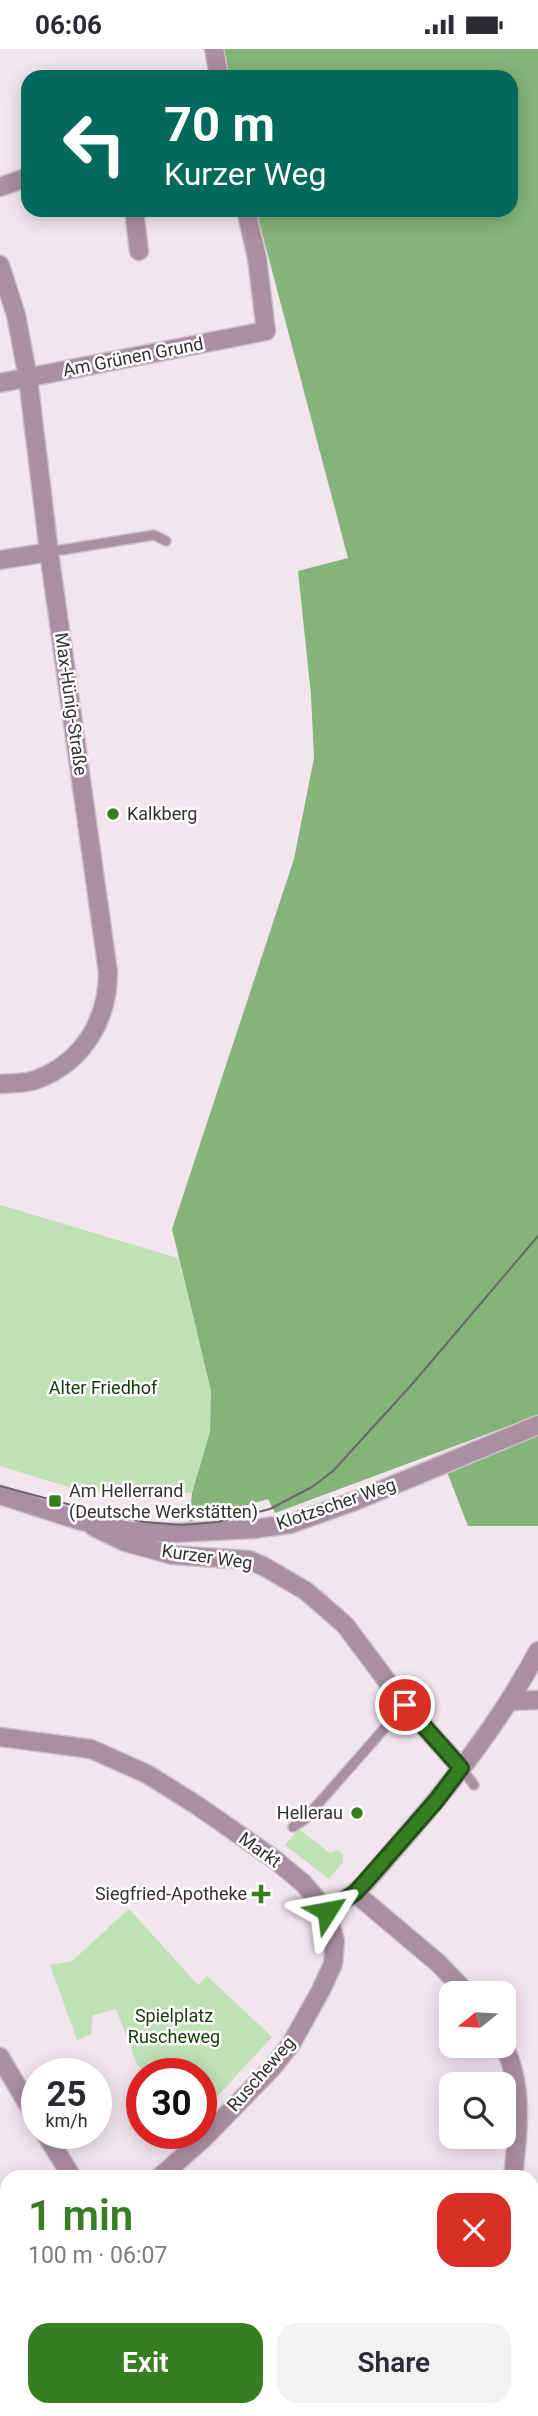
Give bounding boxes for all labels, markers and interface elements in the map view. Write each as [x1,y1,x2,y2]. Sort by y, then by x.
text: 06:06 [35,10,102,40]
text: 70 m [164,96,275,153]
icon: left [49,98,140,189]
text: Kurzer Weg [164,155,326,193]
street label: Am Grünen Grund [61,333,205,380]
street label: Max-Hünig-Straße [51,631,92,777]
place label: Kalkberg [127,803,197,824]
marker: Kalkberg [105,806,121,822]
park label: Alter Friedhof [49,1377,158,1398]
street label: Klotzscher Weg [273,1473,398,1534]
place label: Am Hellerrand (Deutsche Werkstätten) [69,1480,258,1523]
marker: Am Hellerrand (Deutsche Werkstätten) [47,1493,63,1509]
street label: Kurzer Weg [160,1540,254,1573]
pin [375,1675,435,1735]
icon: arrive [386,1686,424,1724]
place label: Hellerau [277,1802,343,1823]
marker: Hellerau [349,1805,365,1821]
street label: Markt [235,1827,285,1872]
position arrow [290,1874,364,1948]
place label: Siegfried-Apotheke [95,1883,247,1904]
marker: Siegfried-Apotheke [253,1886,269,1902]
north arrow [439,1981,516,2058]
map controls [439,1981,516,2149]
park label: Spielplatz Ruscheweg [128,2005,220,2047]
street label: Ruscheweg [222,2032,299,2115]
speed limit sign: 30 [126,2058,217,2149]
button: search [439,2072,516,2149]
text: 25 [46,2074,87,2115]
text: km/h [45,2110,88,2131]
text: 1 min [28,2191,133,2240]
button: close [437,2193,511,2267]
text: 100 m · 06:07 [28,2242,167,2269]
button: Exit [28,2323,263,2403]
button: Share [277,2323,511,2403]

